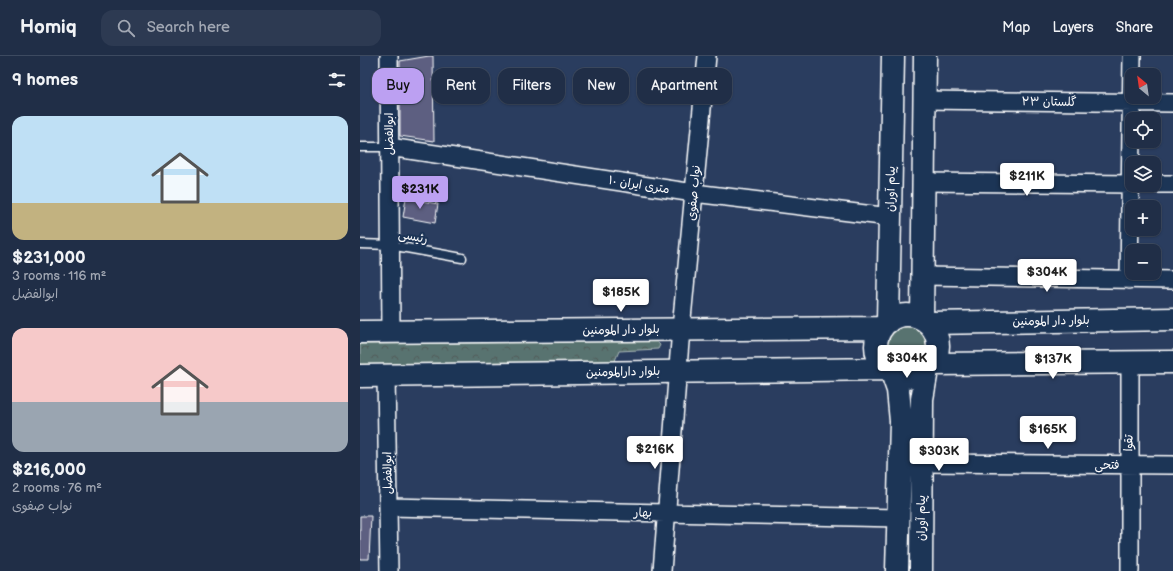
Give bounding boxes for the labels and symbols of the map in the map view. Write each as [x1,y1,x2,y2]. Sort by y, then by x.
north arrow [1125,68,1161,104]
street label: گلستان ۲۳ [1021,94,1077,110]
street label: ابوالفضل [382,113,397,155]
pin: $211K [999,163,1055,197]
street label: نواب صفوی [684,165,704,221]
street label: پیام آوران [883,166,900,212]
street label: ۱۰ متری ایران [607,173,671,197]
pin: $231K [392,176,448,210]
street label: رئیسی [397,227,429,247]
pin: $304K [1019,259,1075,293]
pin: $185K [593,279,649,313]
street label: بلوار دار المومنین [1012,313,1090,329]
street label: بلوار دار المومنین [582,322,660,338]
pin: $304K [879,345,935,379]
pin: $137K [1025,346,1081,380]
street label: بلوار دارالمومنین [586,364,660,380]
pin: $165K [1020,416,1076,450]
street label: تقوا [1121,434,1137,452]
pin: $216K [627,436,683,470]
pin: $303K [911,438,967,472]
street label: ابوالفضل [380,451,396,494]
street label: فتحی [1095,458,1119,473]
street label: پیام آوران [914,495,930,541]
street label: بهار [633,505,652,521]

